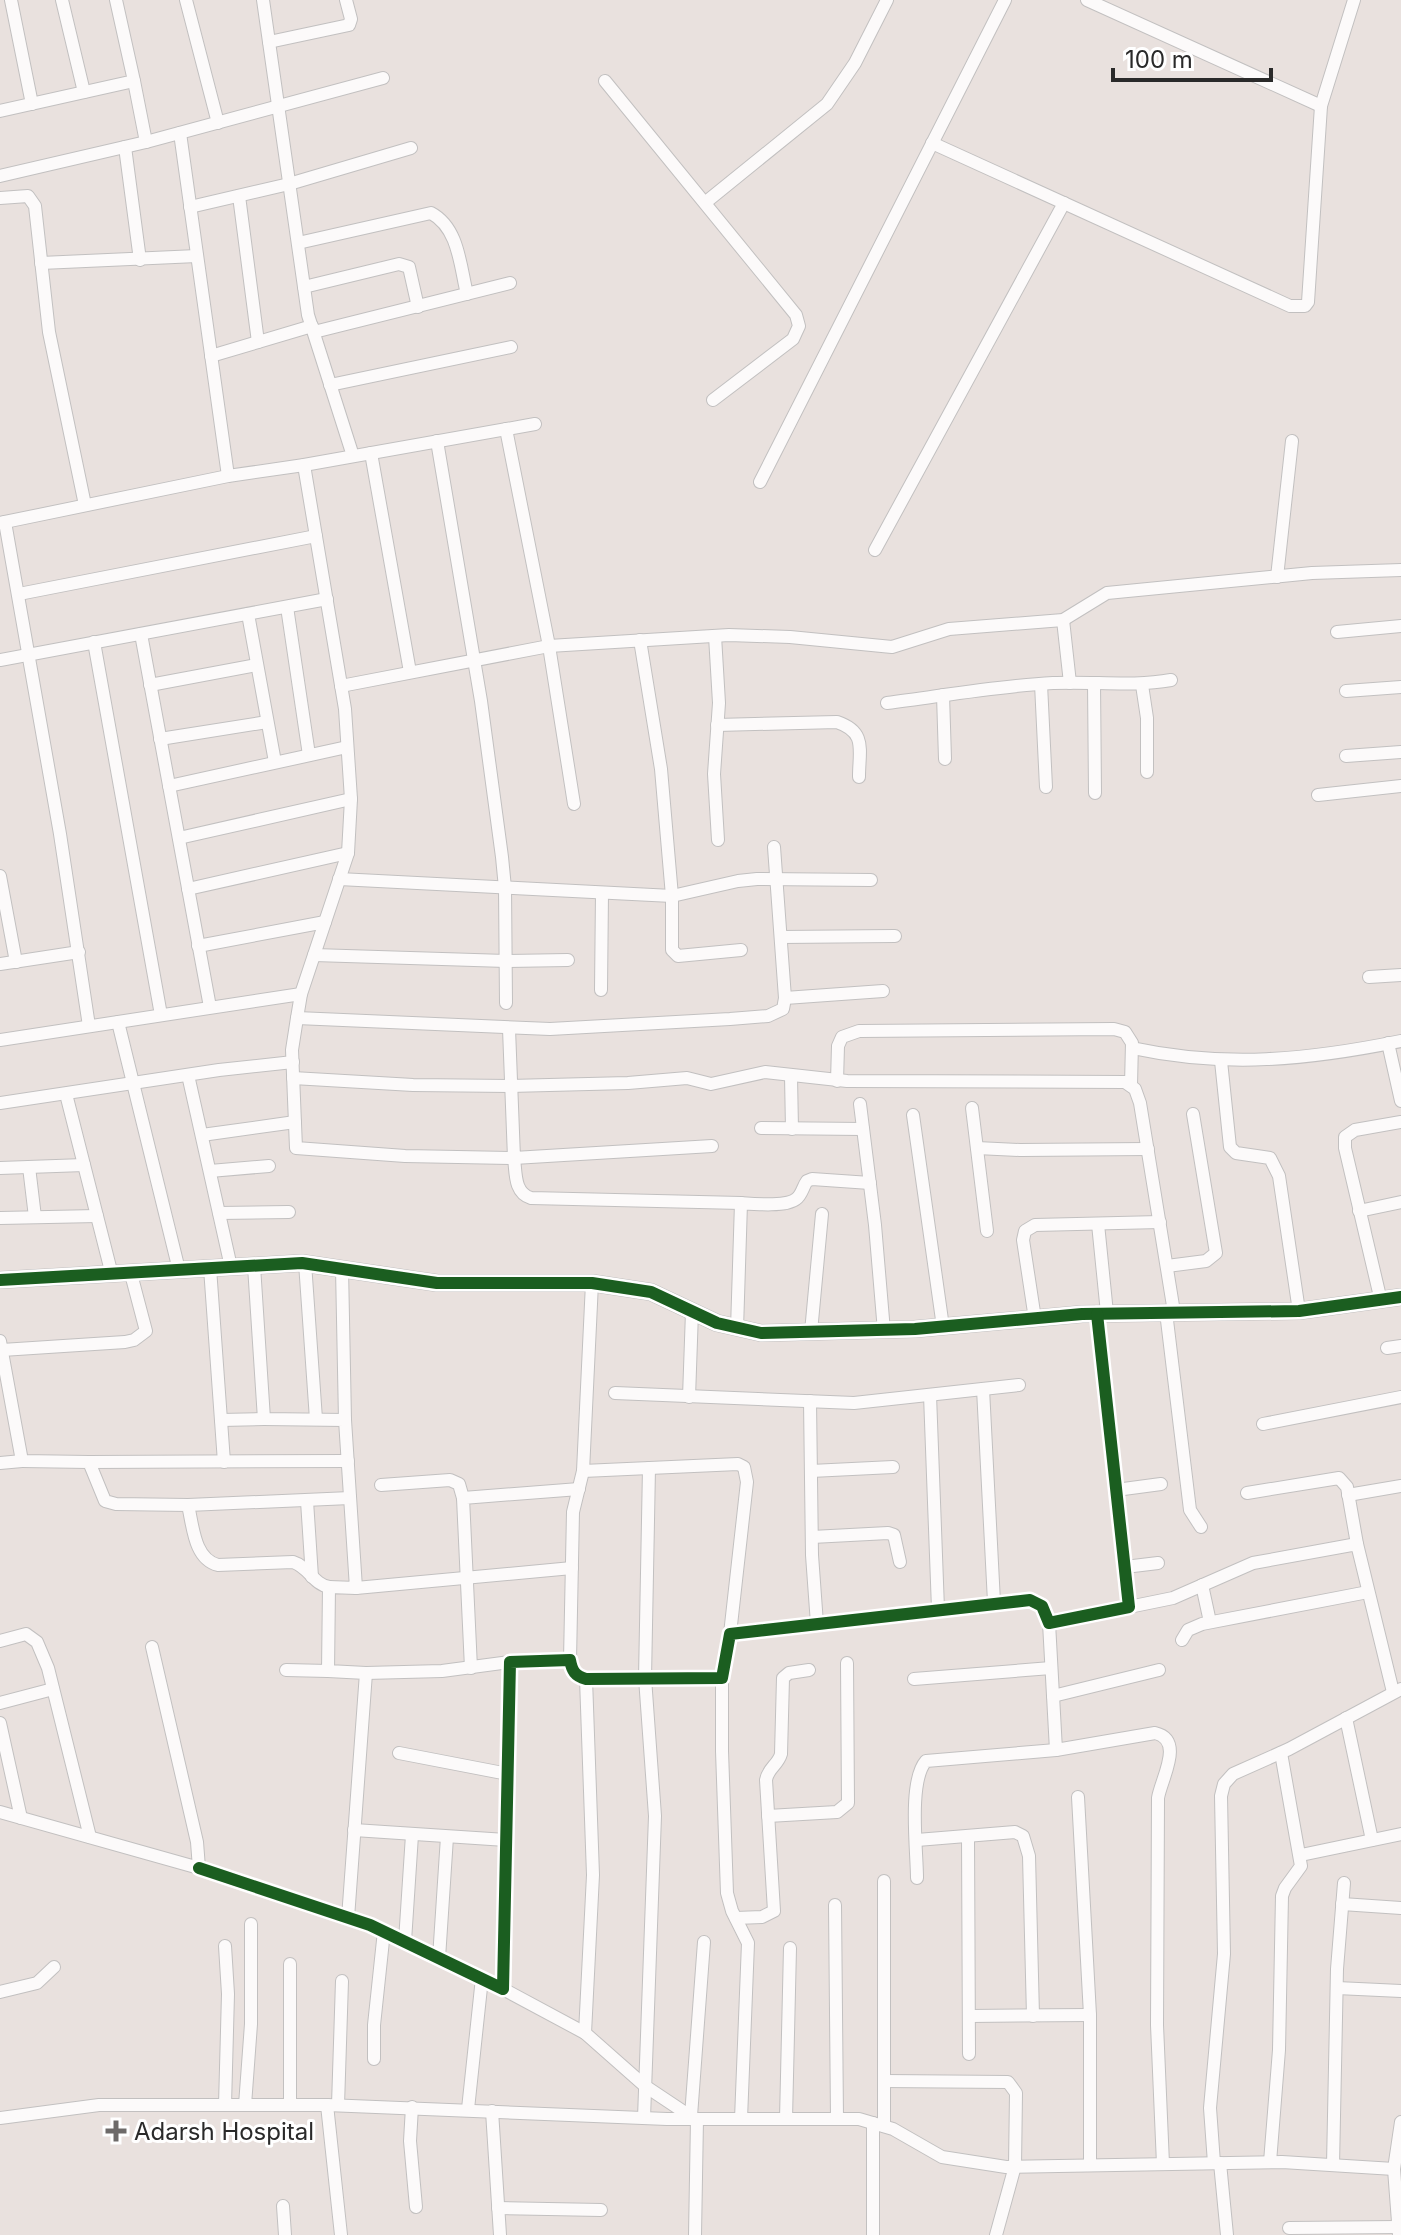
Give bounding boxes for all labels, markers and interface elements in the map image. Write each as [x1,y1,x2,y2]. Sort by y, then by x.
scale bar [1113,32,1271,82]
text: 100 m [1125,45,1193,74]
place label: Adarsh Hospital [134,2117,314,2146]
marker: Adarsh Hospital [105,2120,127,2142]

